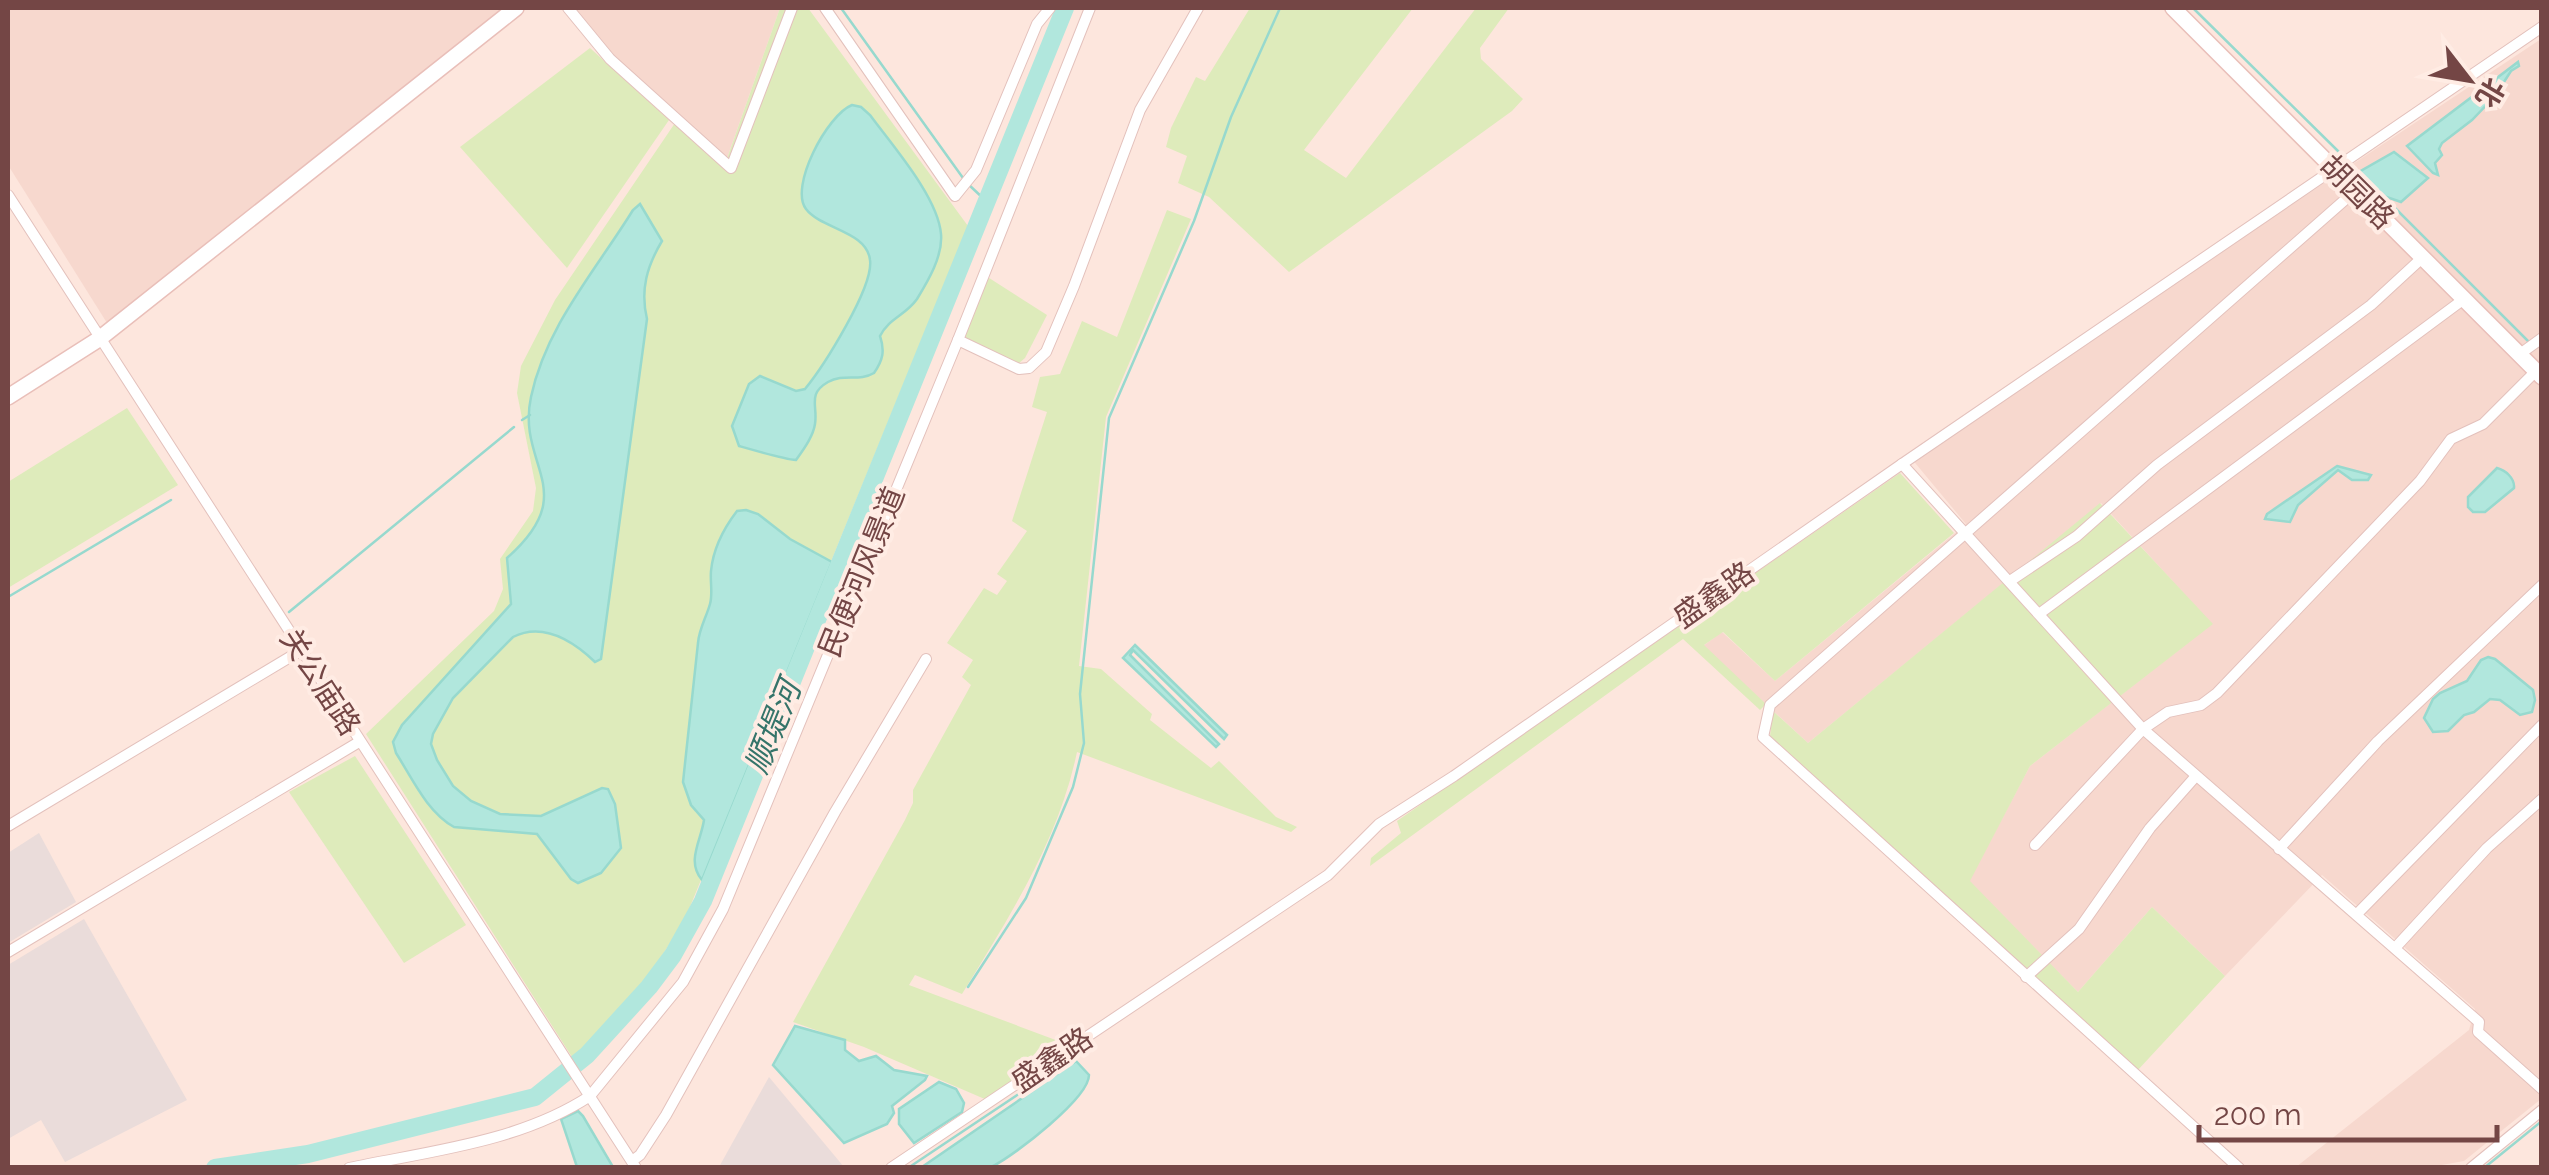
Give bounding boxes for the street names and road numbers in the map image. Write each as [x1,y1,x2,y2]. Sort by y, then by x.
street label: 胡园路 [2313,147,2402,236]
street label: 民便河风景道 [812,482,911,662]
street label: 盛鑫路 [1667,554,1761,635]
street label: 关公庙路 [273,622,368,742]
street label: 盛鑫路 [1005,1020,1099,1099]

